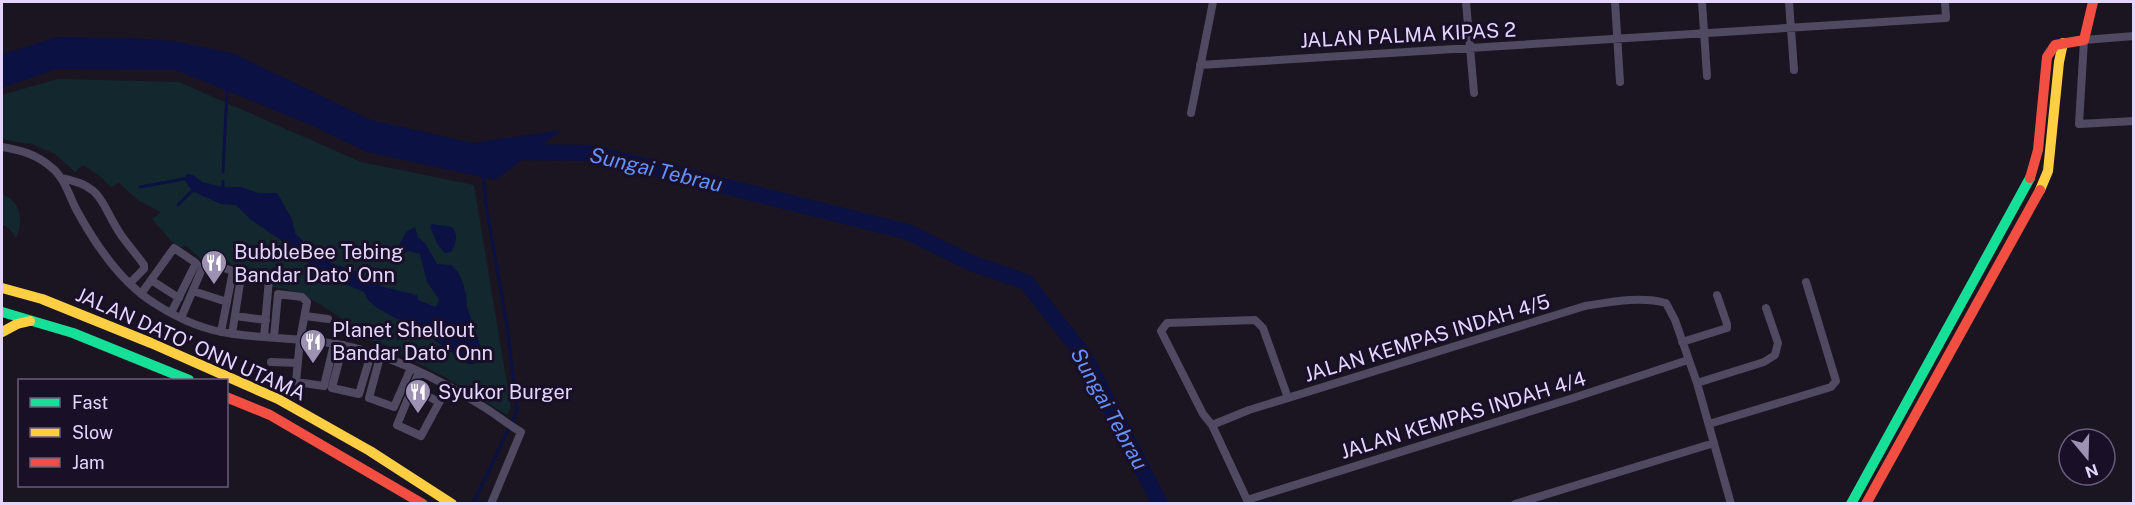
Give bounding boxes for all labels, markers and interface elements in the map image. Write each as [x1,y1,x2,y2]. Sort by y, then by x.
street label: JALAN PALMA KIPAS 2 [1299,17,1517,53]
water label: Sungai Tebrau [587,142,725,197]
place label: BubbleBee Tebing Bandar Dato' Onn [234,240,403,287]
restaurant icon: BubbleBee Tebing Bandar Dato' Onn [199,248,229,286]
street label: JALAN DATO' ONN UTAMA [72,282,310,406]
street label: JALAN KEMPAS INDAH 4/5 [1301,289,1553,387]
place label: Planet Shellout Bandar Dato' Onn [332,318,493,365]
restaurant icon: Planet Shellout Bandar Dato' Onn [298,327,328,365]
water label: Sungai Tebrau [1066,343,1153,474]
street label: JALAN KEMPAS INDAH 4/4 [1337,366,1589,464]
restaurant icon: Syukor Burger [403,377,433,415]
legend [18,379,228,487]
place label: Syukor Burger [438,380,573,404]
text: Fast [72,392,108,413]
text: Slow [72,422,113,443]
north arrow [2057,427,2117,487]
text: Jam [72,452,105,473]
text: N [2083,460,2101,482]

